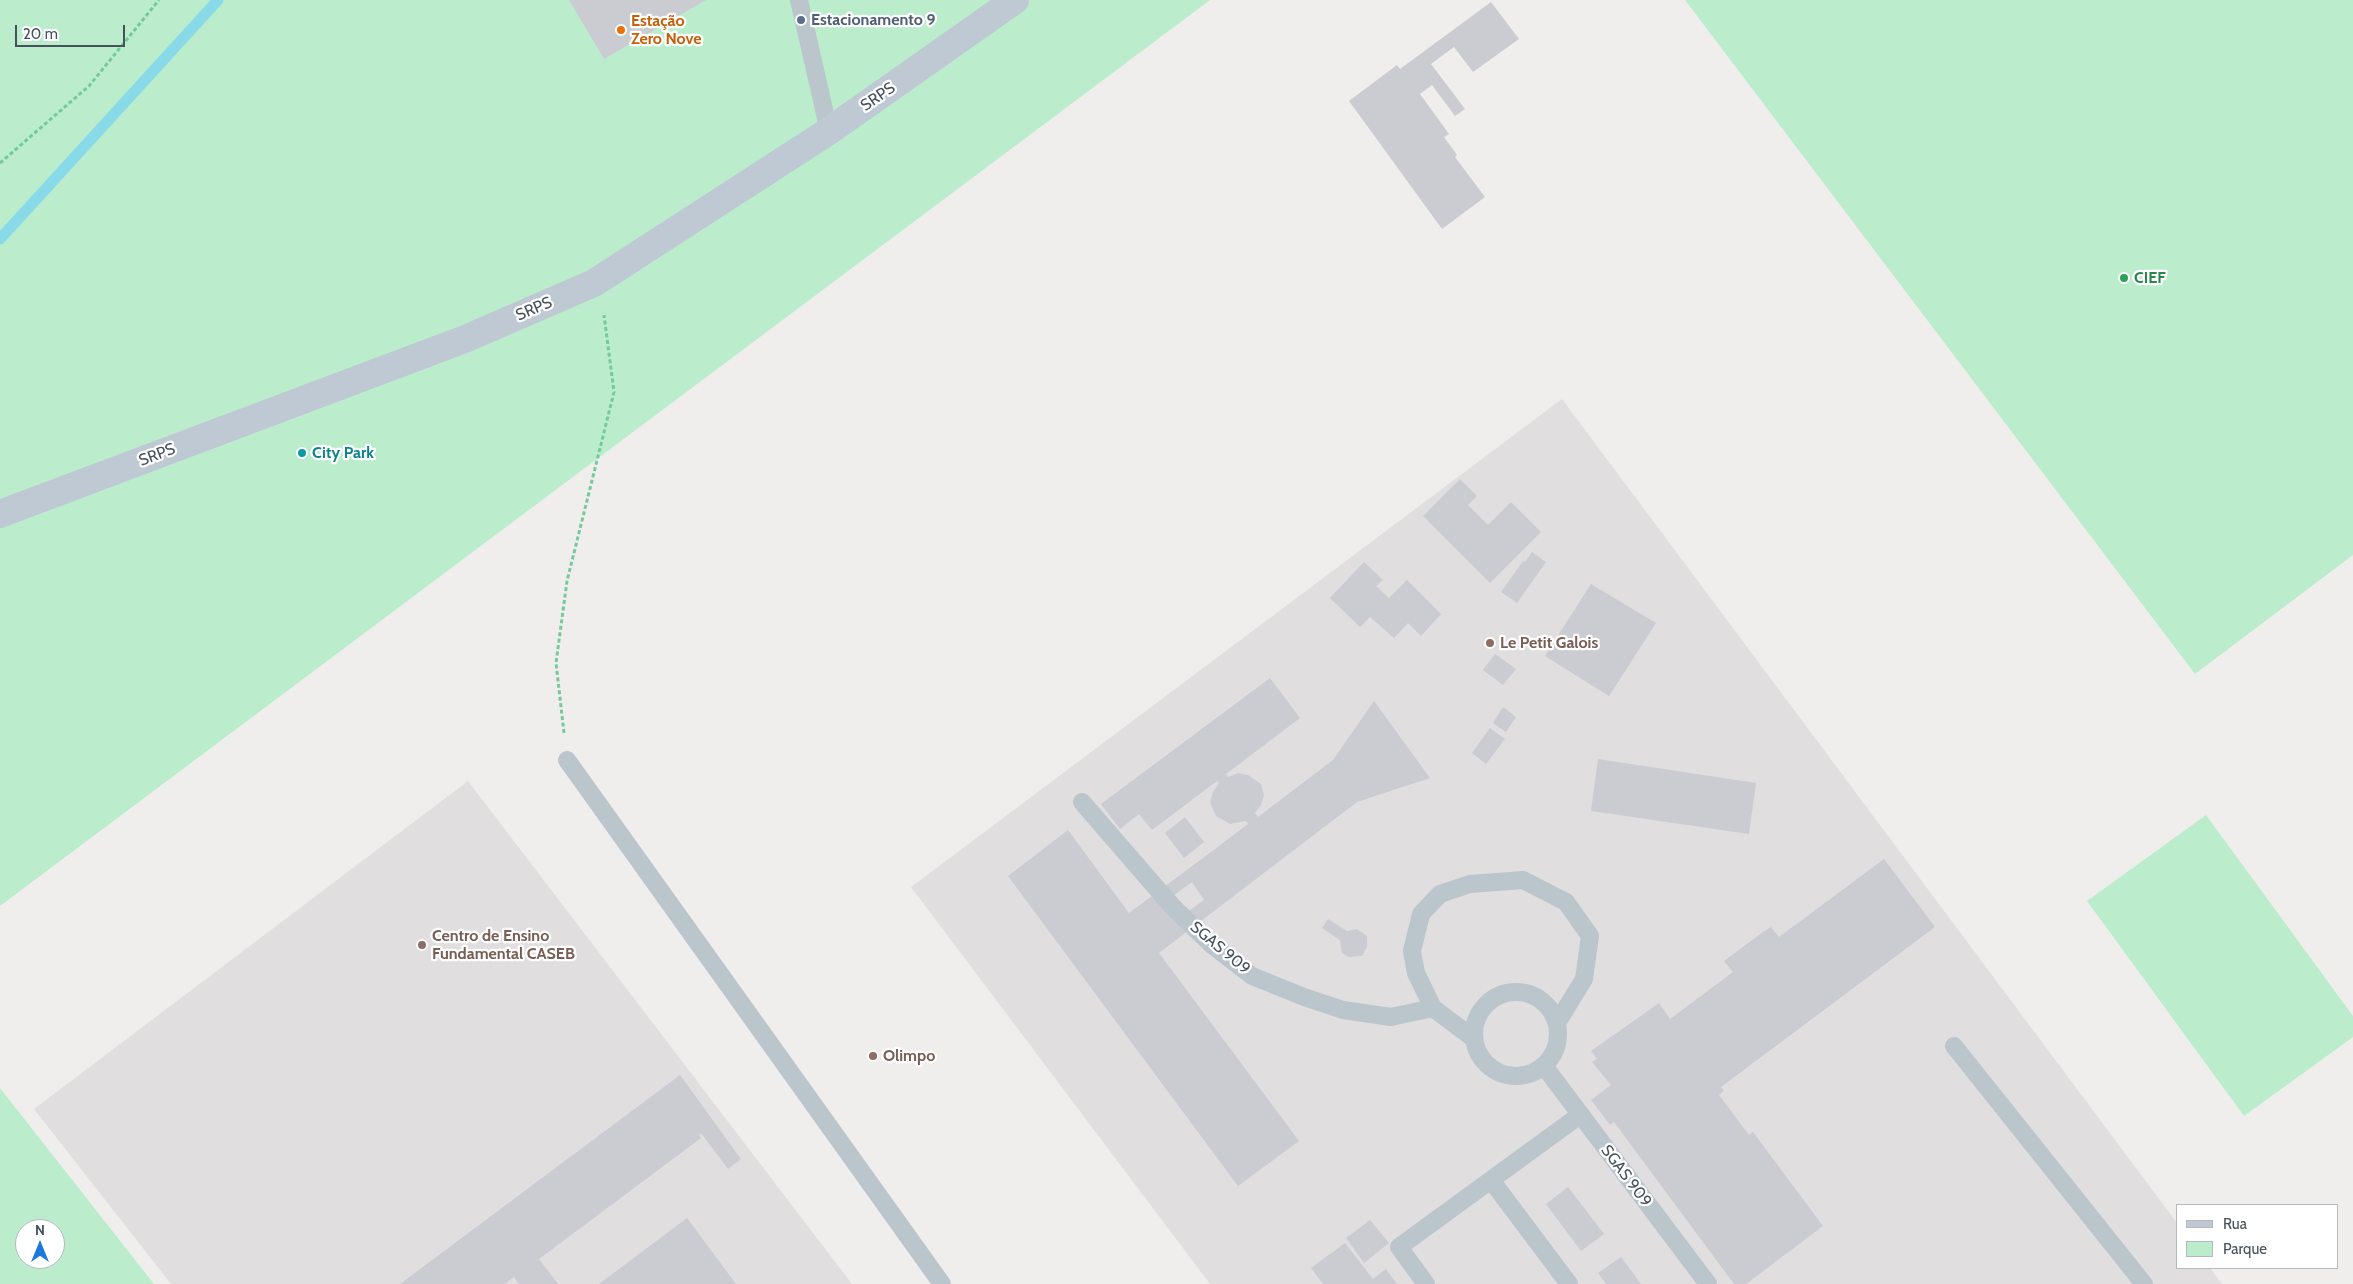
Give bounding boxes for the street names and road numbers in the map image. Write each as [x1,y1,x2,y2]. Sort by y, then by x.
street label: SRPS [857,78,899,116]
street label: SRPS [513,293,555,325]
street label: SRPS [136,439,178,471]
street label: SGAS 909 [1186,917,1254,979]
street label: SGAS 909 [1597,1141,1655,1211]

